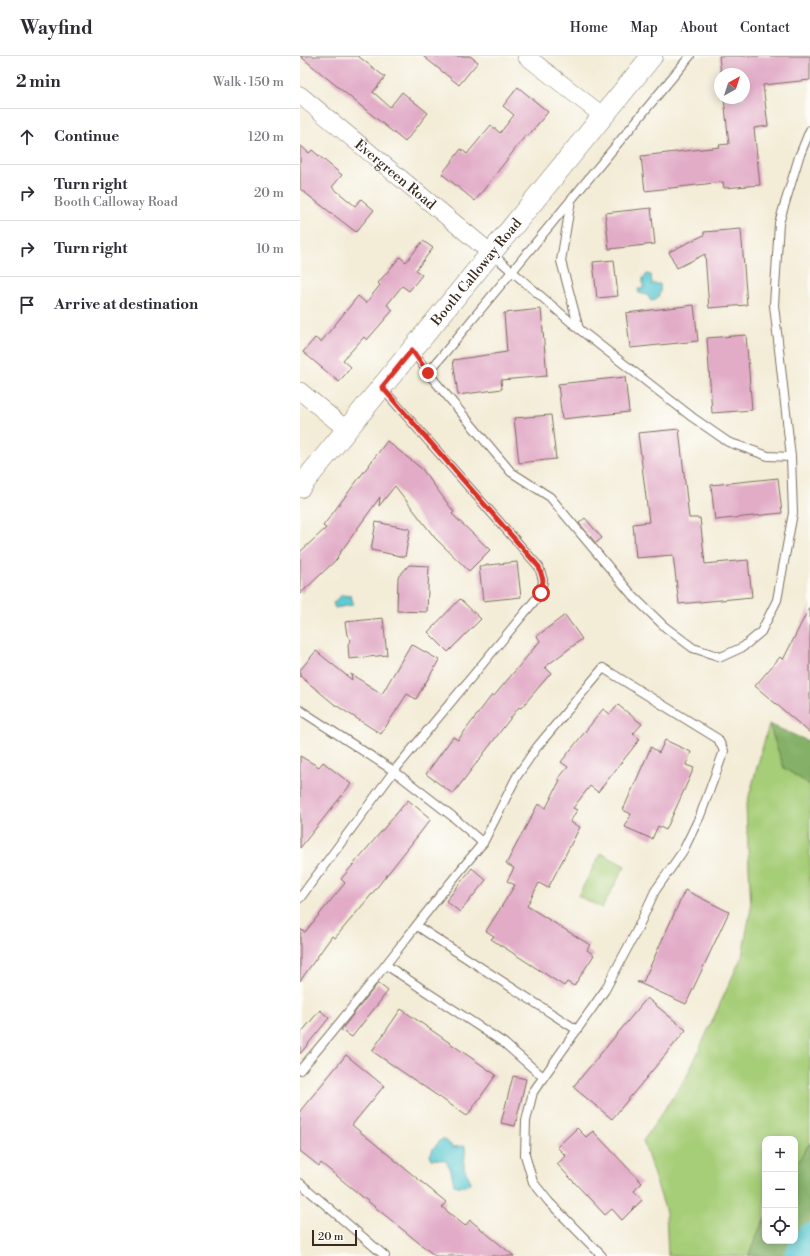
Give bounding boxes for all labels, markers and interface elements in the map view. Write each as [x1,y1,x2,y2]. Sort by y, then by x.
text: Wayfind [20,16,93,40]
text: Home [570,19,608,37]
text: Map [630,19,658,37]
text: About [680,19,718,37]
text: Contact [740,19,790,37]
north arrow [714,68,750,104]
text: 2 min [16,71,61,93]
text: Walk · 150 m [213,74,284,90]
icon: ahead [16,126,38,148]
text: Continue [54,127,119,146]
text: 120 m [248,129,284,145]
street label: Evergreen Road [350,136,439,214]
text: Turn right [54,175,128,194]
icon: right [16,182,38,204]
text: 20 m [254,185,284,201]
text: Booth Calloway Road [54,194,178,210]
street label: Booth Calloway Road [427,215,526,330]
icon: right [16,238,38,260]
text: Turn right [54,239,128,258]
text: 10 m [256,241,284,257]
icon: arrive [16,294,38,316]
text: Arrive at destination [54,295,198,314]
route end [419,364,437,382]
route start [532,584,550,602]
map controls [762,1136,798,1244]
button: + [762,1136,798,1172]
button: − [762,1172,798,1208]
button: locate [762,1208,798,1244]
scale bar [312,1228,357,1247]
text: 20 m [318,1230,343,1244]

